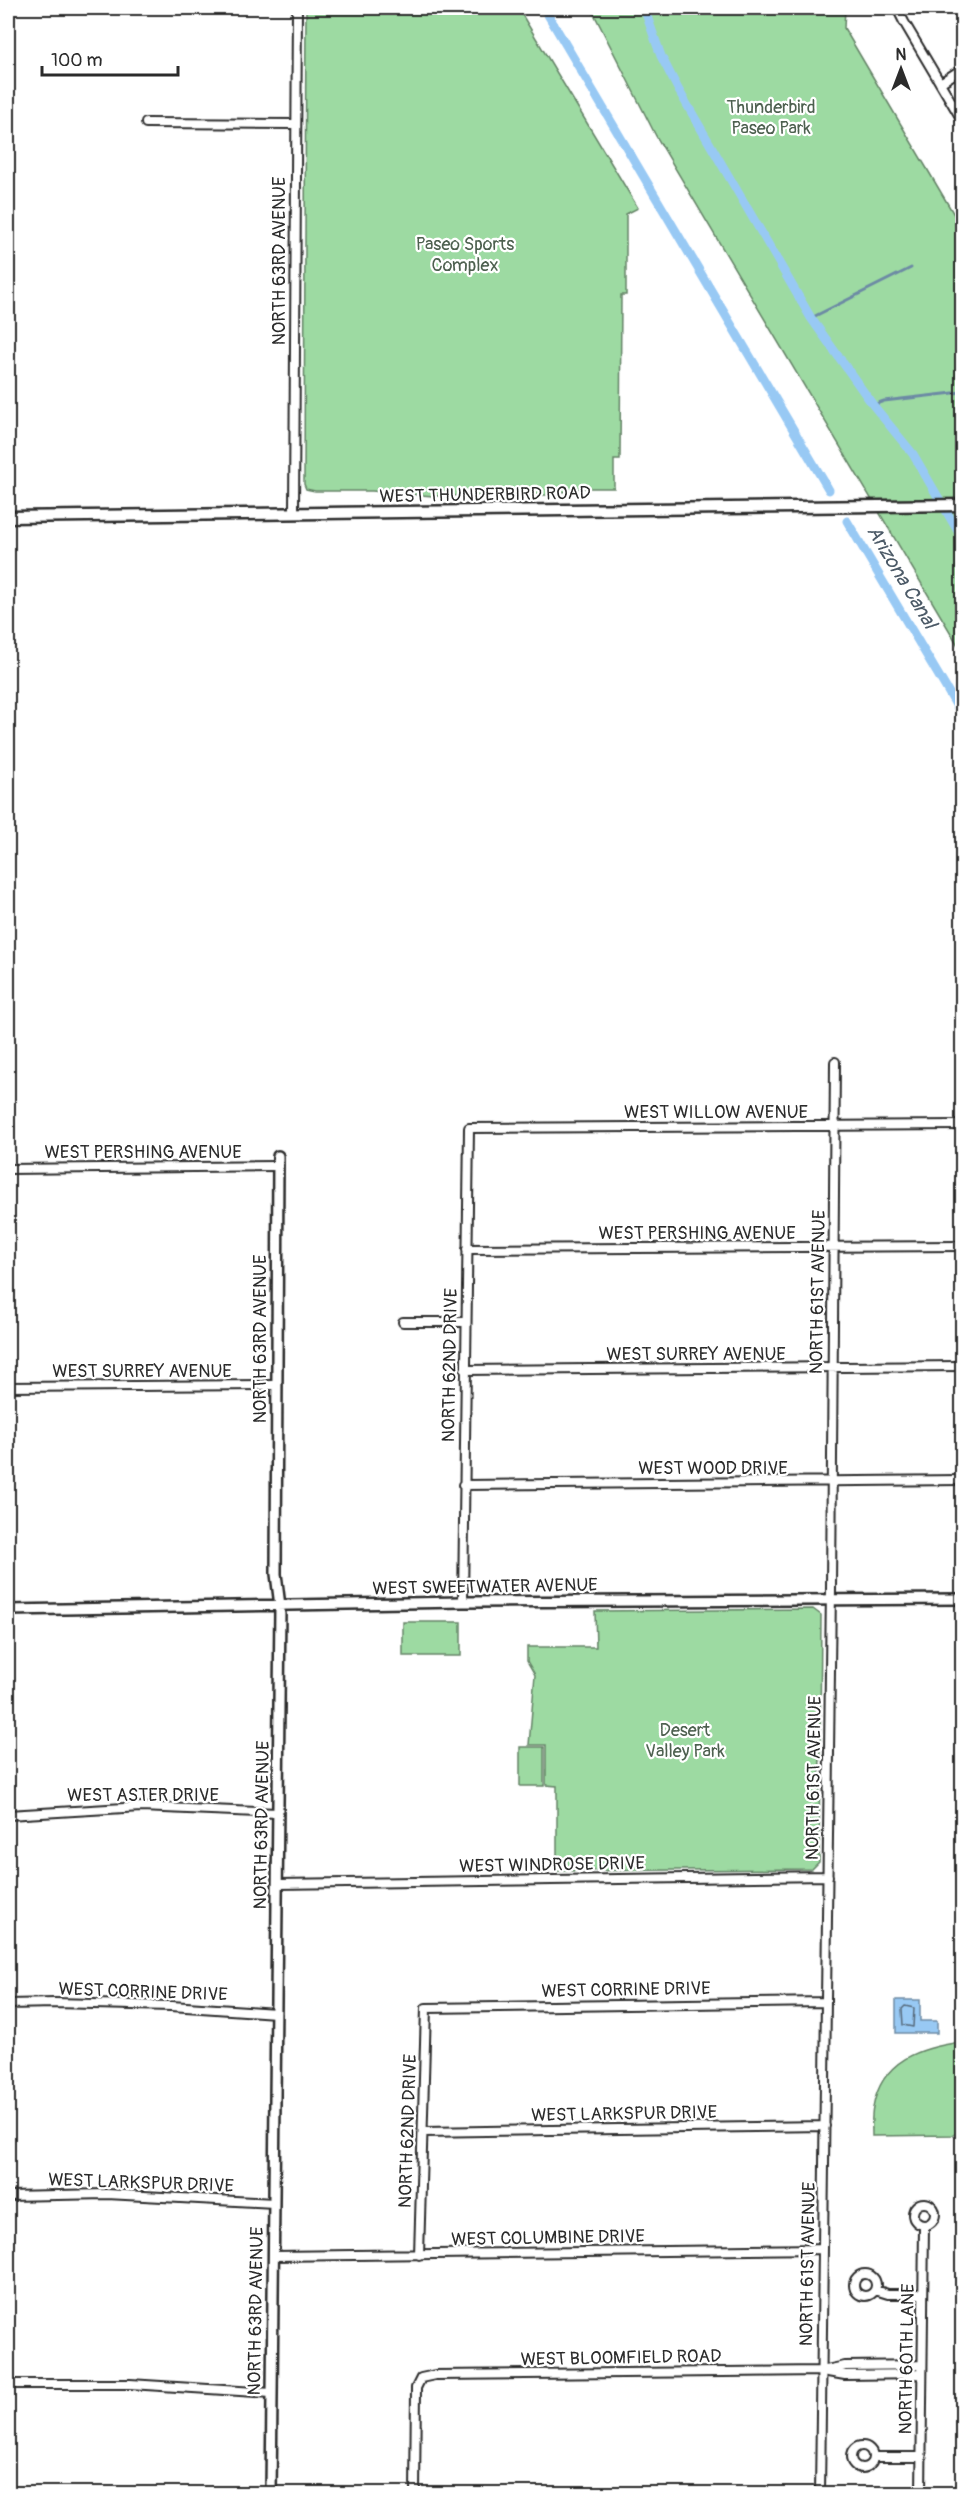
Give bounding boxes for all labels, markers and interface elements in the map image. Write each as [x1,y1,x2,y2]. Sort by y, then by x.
scale bar [42,39,178,77]
north arrow [871,39,931,99]
text: N [896,45,907,65]
text: 100 m [51,49,103,72]
park label: Thunderbird Paseo Park [727,96,815,140]
street label: NORTH 63RD AVENUE [268,177,291,345]
park label: Paseo Sports Complex [416,233,514,277]
street label: WEST THUNDERBIRD ROAD [379,482,591,508]
water label: Arizona Canal [861,521,944,635]
street label: WEST WILLOW AVENUE [624,1101,808,1124]
street label: WEST PERSHING AVENUE [44,1141,242,1164]
street label: NORTH 61ST AVENUE [805,1210,831,1374]
street label: WEST PERSHING AVENUE [598,1222,796,1245]
street label: NORTH 63RD AVENUE [249,1255,272,1423]
street label: NORTH 62ND DRIVE [437,1288,463,1442]
street label: WEST SURREY AVENUE [606,1343,786,1366]
street label: WEST SURREY AVENUE [52,1360,232,1383]
street label: WEST WOOD DRIVE [638,1457,788,1480]
street label: WEST SWEETWATER AVENUE [372,1574,598,1600]
street label: NORTH 61ST AVENUE [801,1696,827,1860]
park label: Desert Valley Park [645,1719,725,1763]
street label: NORTH 63RD AVENUE [249,1740,275,1910]
street label: WEST ASTER DRIVE [67,1784,219,1807]
street label: WEST WINDROSE DRIVE [459,1852,645,1878]
street label: WEST CORRINE DRIVE [541,1977,711,2003]
street label: WEST CORRINE DRIVE [58,1978,228,2006]
street label: NORTH 62ND DRIVE [394,2054,422,2208]
street label: WEST LARKSPUR DRIVE [531,2101,717,2127]
street label: WEST LARKSPUR DRIVE [48,2168,234,2198]
street label: NORTH 61ST AVENUE [795,2182,821,2346]
street label: WEST COLUMBINE DRIVE [451,2225,645,2251]
street label: NORTH 63RD AVENUE [243,2226,269,2396]
street label: NORTH 60TH LANE [894,2283,920,2435]
street label: WEST BLOOMFIELD ROAD [520,2345,722,2371]

